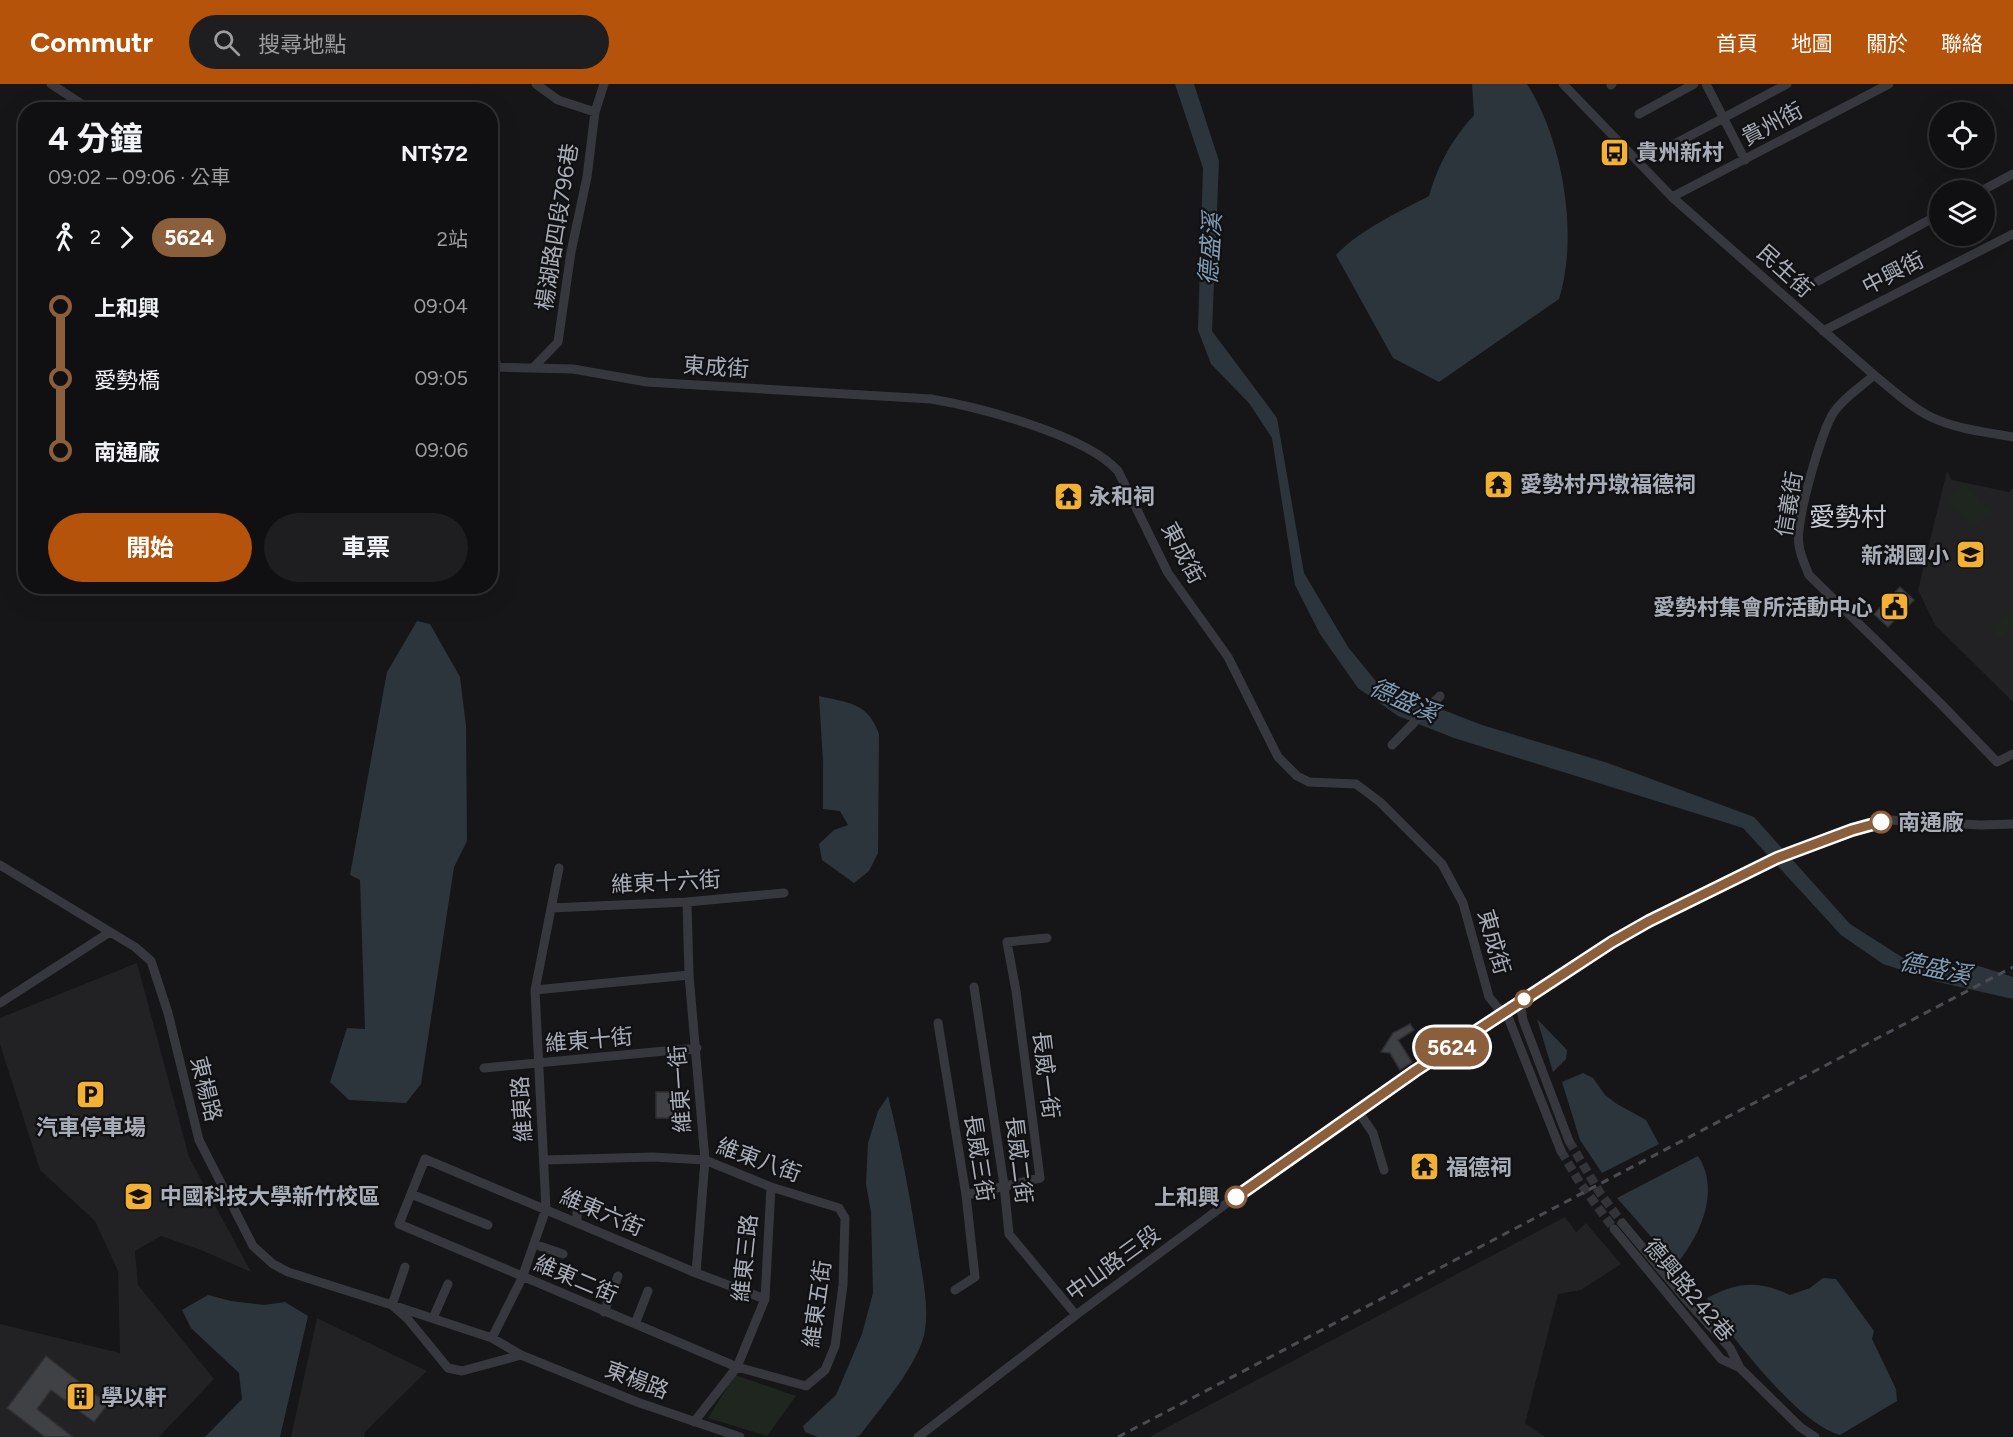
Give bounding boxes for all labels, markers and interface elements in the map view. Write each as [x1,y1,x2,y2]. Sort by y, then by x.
search box [189,15,609,69]
text: Commutr [30,25,153,59]
icon: search [210,26,243,59]
text: 搜尋地點 [258,31,346,58]
text: 首頁 [1716,31,1758,56]
text: 地圖 [1791,31,1833,56]
text: 關於 [1866,31,1908,56]
text: 聯絡 [1941,31,1983,56]
street label: 貴州街 [1737,97,1807,151]
map controls [1929,102,1995,246]
button: locate [1929,102,1995,168]
text: 4 分鐘 [48,119,143,158]
bus stop icon: 貴州新村 [1599,136,1631,168]
place label: 貴州新村 [1636,139,1724,166]
text: NT$72 [401,140,468,167]
street label: 楊湖路四段796巷 [530,142,584,312]
text: 09:02 – 09:06 · 公車 [48,165,230,189]
button: layers [1929,180,1995,246]
water label: 德盛溪 [1193,209,1227,286]
icon: walk [48,221,81,254]
icon: forward [110,221,143,254]
text: 2 [90,225,101,249]
text: 5624 [164,225,214,250]
text: 2站 [437,227,468,251]
street label: 民生街 [1751,239,1819,303]
street label: 中興街 [1857,246,1929,300]
text: 09:04 [414,294,468,318]
text: 上和興 [94,295,160,322]
street label: 東成街 [682,351,750,383]
text: 09:05 [414,366,468,390]
text: 愛勢橋 [94,367,160,394]
text: 09:06 [415,438,468,462]
text: 南通廠 [94,439,160,466]
temple icon: 愛勢村丹墩福德祠 [1483,468,1515,500]
street label: 信義街 [1770,469,1808,539]
place label: 愛勢村丹墩福德祠 [1520,471,1696,498]
temple icon: 永和祠 [1052,480,1084,512]
place label: 永和祠 [1089,483,1155,510]
district label: 愛勢村 [1809,501,1887,533]
button: 開始 [48,513,252,582]
button: 車票 [264,513,468,582]
street label: 東成街 [1156,518,1210,588]
school or university icon: 新湖國小 [1954,539,1986,571]
place label: 新湖國小 [1861,542,1949,569]
public building icon: 愛勢村集會所活動中心 [1878,591,1910,623]
place label: 愛勢村集會所活動中心 [1653,594,1873,621]
water label: 德盛溪 [1365,672,1446,729]
place label: 南通廠 [1898,809,1964,836]
marker: 南通廠 [1870,811,1892,833]
street label: 維東十六街 [610,866,722,898]
street label: 東成街 [1472,907,1516,977]
water label: 德盛溪 [1897,946,1976,990]
unlabelled marker [1515,990,1533,1008]
street label: 維東十街 [544,1023,634,1057]
line badge: 5624 [1410,1028,1494,1066]
street label: 長威一街 [1027,1030,1065,1120]
text: 5624 [1427,1035,1477,1060]
street label: 維東一街 [663,1044,697,1134]
street label: 東楊路 [185,1054,227,1124]
street label: 維東路 [506,1075,538,1143]
parking icon: 汽車停車場 [75,1079,107,1111]
street label: 長威三街 [959,1112,999,1204]
place label: 汽車停車場 [36,1114,146,1141]
street label: 長威二街 [1000,1115,1038,1205]
street label: 維東八街 [713,1132,805,1188]
temple icon: 福德祠 [1409,1151,1441,1183]
place label: 福德祠 [1446,1154,1512,1181]
school or university icon: 中國科技大學新竹校區 [123,1180,155,1212]
street label: 維東六街 [556,1182,648,1242]
place label: 中國科技大學新竹校區 [160,1183,380,1210]
place label: 上和興 [1154,1184,1220,1211]
marker: 上和興 [1225,1186,1247,1208]
street label: 維東三路 [727,1213,763,1303]
street label: 中山路三段 [1061,1220,1165,1306]
street label: 德興路242巷 [1638,1233,1740,1347]
street label: 維東二街 [530,1249,622,1309]
street label: 維東五街 [798,1259,836,1349]
street label: 東楊路 [601,1356,673,1404]
building icon: 學以軒 [64,1381,96,1413]
place label: 學以軒 [101,1384,167,1411]

